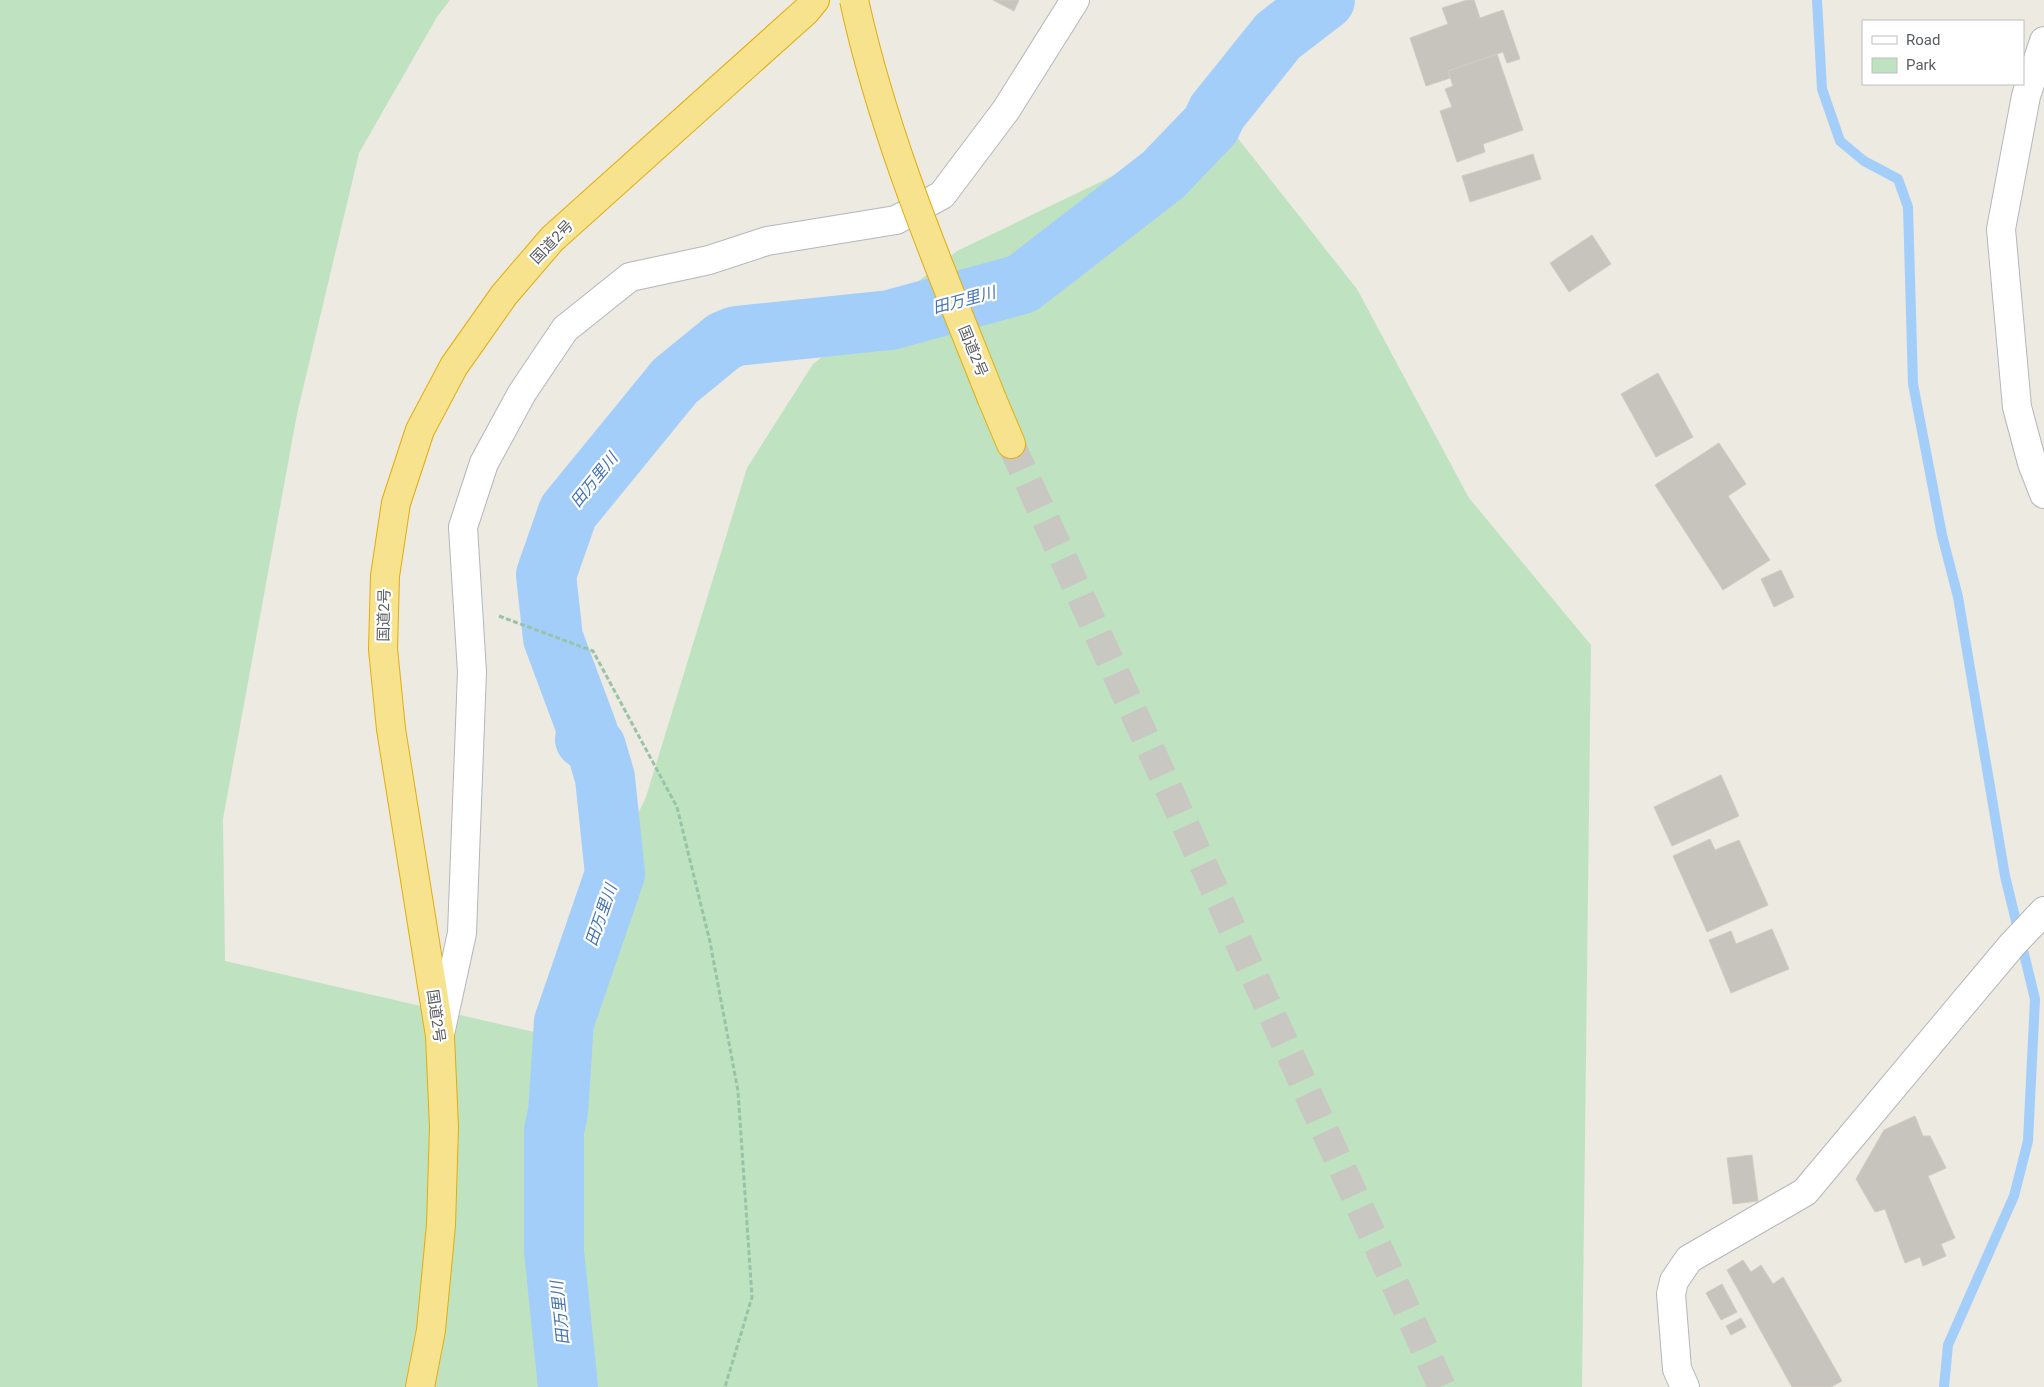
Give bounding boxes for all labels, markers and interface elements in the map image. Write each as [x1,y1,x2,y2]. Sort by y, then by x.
legend [1862,20,2024,85]
text: Road [1906,31,1940,49]
text: Park [1906,56,1937,74]
street label: 国道2号 [527,217,577,267]
water label: 田万里川 [931,282,999,317]
street label: 国道2号 [955,323,991,379]
water label: 田万里川 [566,448,623,511]
street label: 国道2号 [375,588,393,642]
water label: 田万里川 [582,880,621,948]
street label: 国道2号 [423,988,449,1044]
water label: 田万里川 [547,1278,573,1346]

